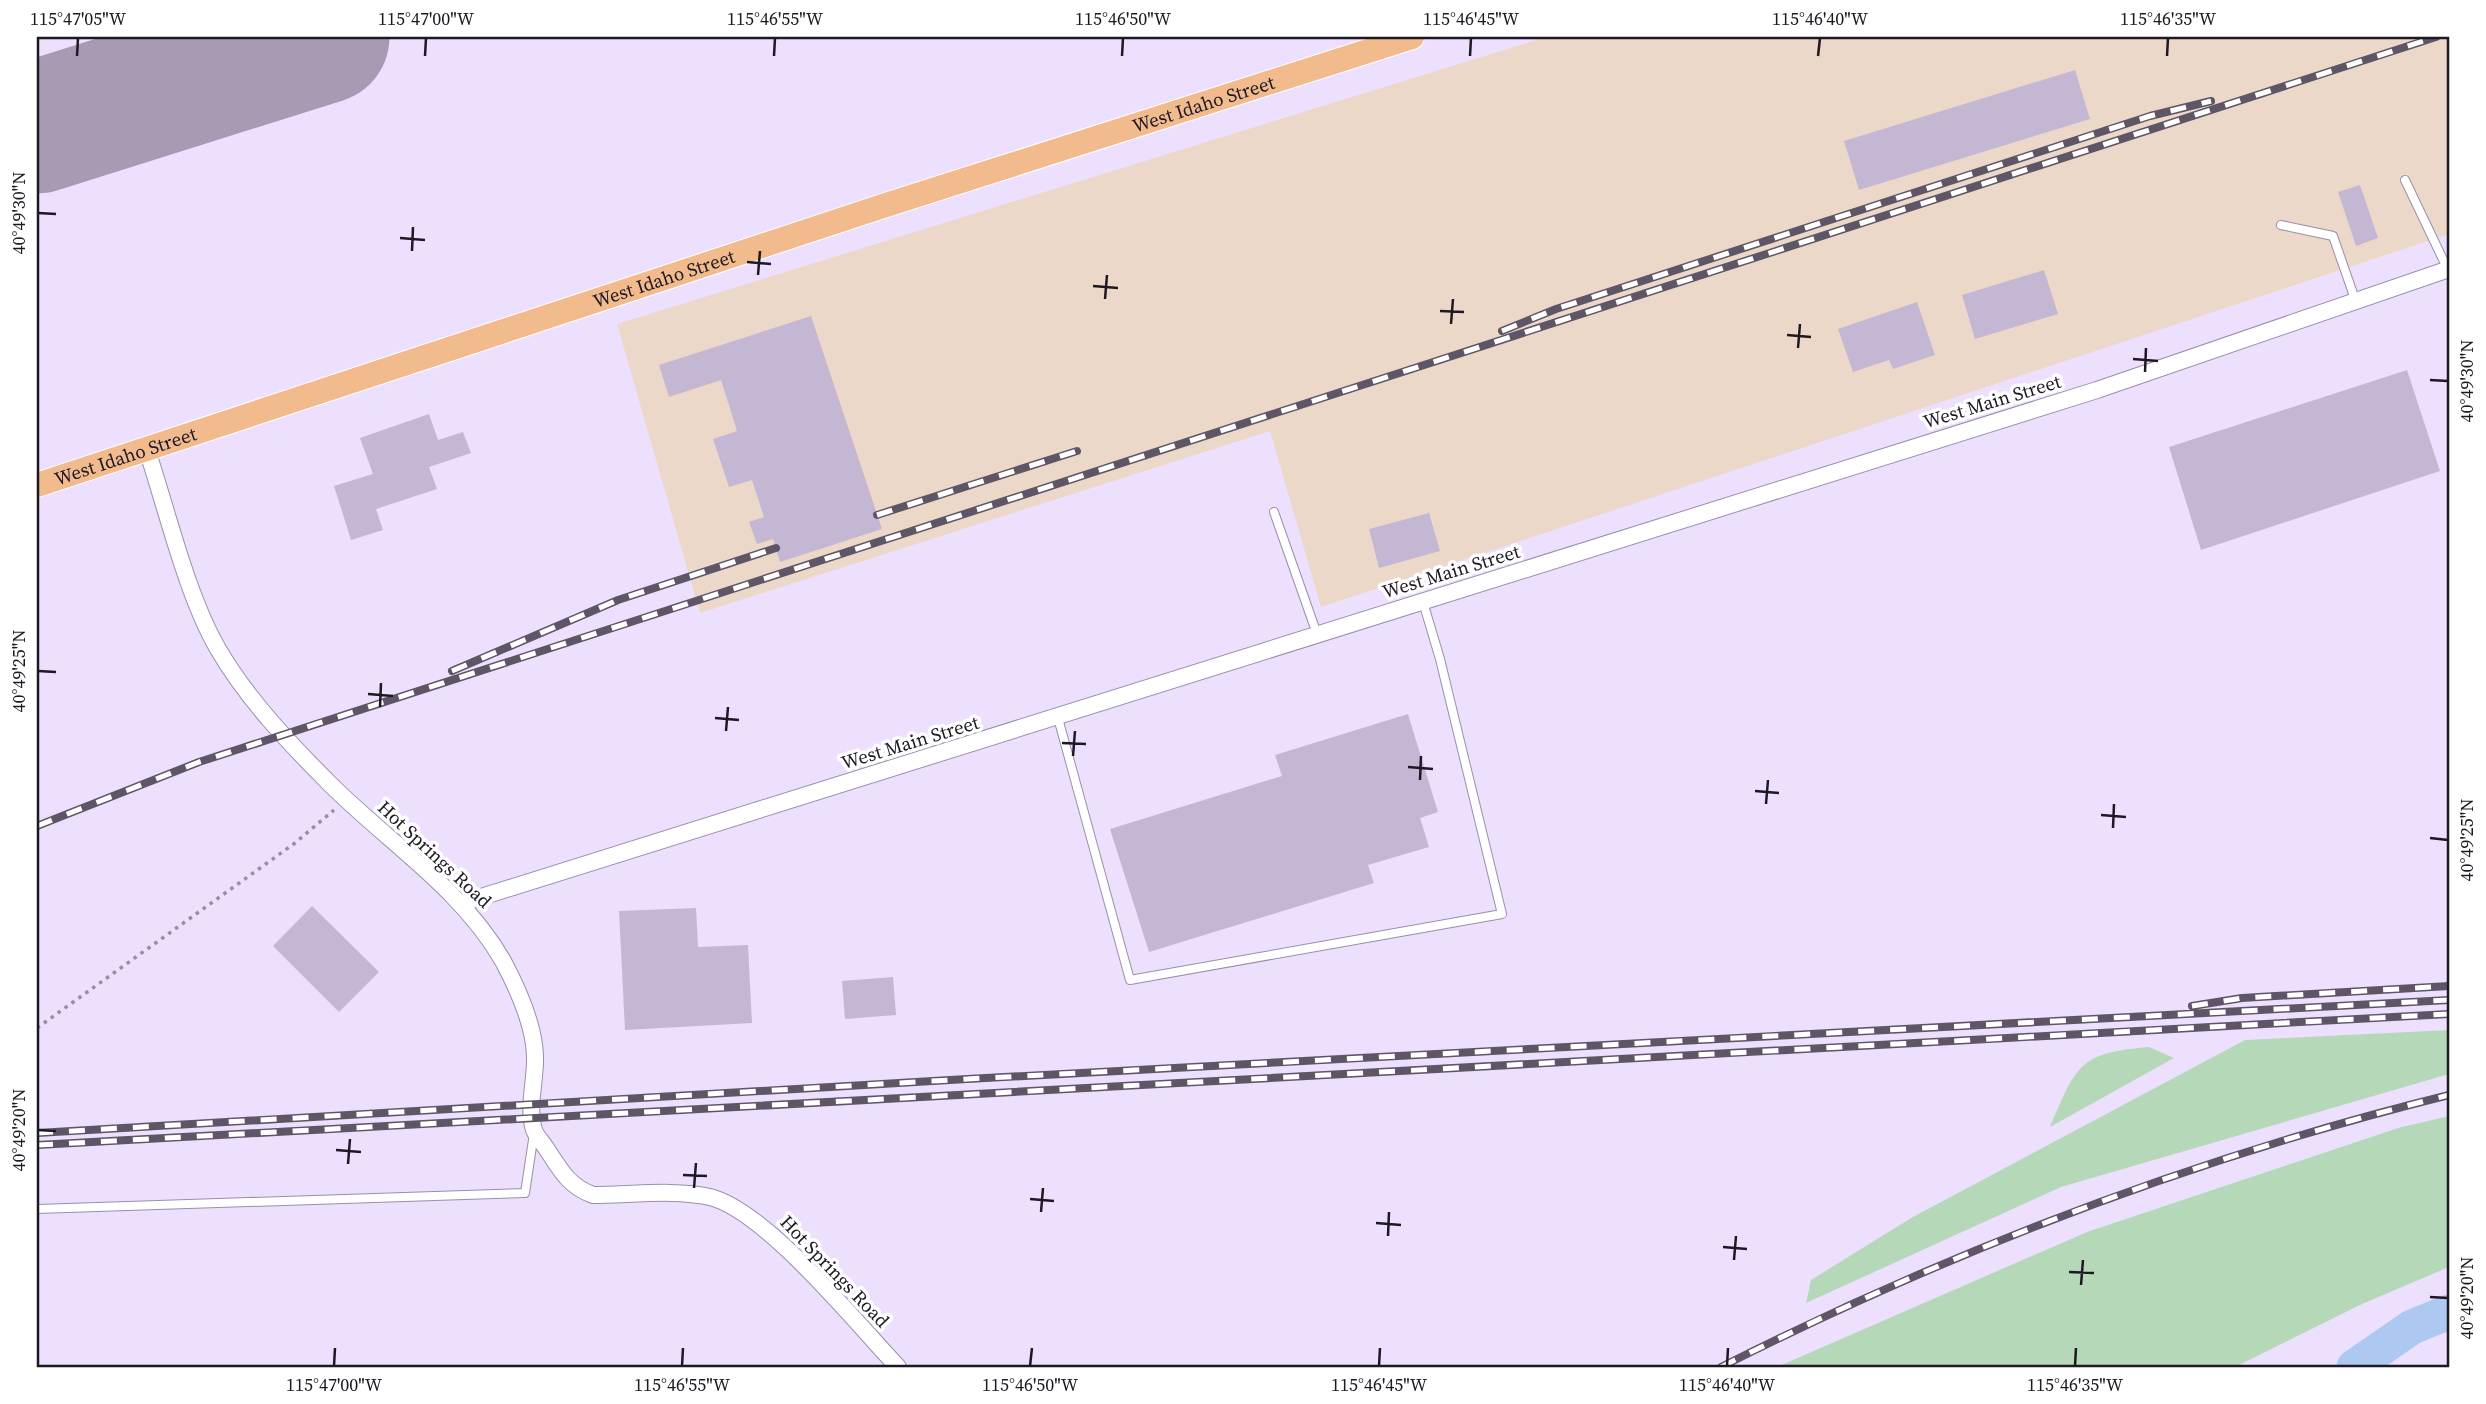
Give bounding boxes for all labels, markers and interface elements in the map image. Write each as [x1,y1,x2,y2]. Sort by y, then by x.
text: 115°47'05"W [30,6,127,31]
text: 115°47'00"W [378,6,475,31]
text: 115°46'55"W [727,6,824,31]
text: 115°46'50"W [1075,6,1172,31]
text: 115°46'45"W [1423,6,1520,31]
text: 115°46'40"W [1772,6,1869,31]
text: 115°46'35"W [2120,6,2217,31]
street label: West Idaho Street [1129,69,1278,139]
text: 40°49'30"N [6,172,31,254]
street label: West Idaho Street [589,243,739,314]
text: 40°49'30"N [2454,340,2479,422]
street label: West Main Street [1920,367,2065,434]
street label: West Idaho Street [51,420,200,491]
street label: West Main Street [1379,537,1524,604]
text: 40°49'25"N [6,630,31,712]
street label: West Main Street [838,708,983,775]
street label: Hot Springs Road [372,794,498,914]
text: 40°49'25"N [2454,799,2479,881]
text: 40°49'20"N [6,1089,31,1171]
street label: Hot Springs Road [775,1209,896,1333]
text: 40°49'20"N [2454,1257,2479,1339]
text: 115°47'00"W [286,1372,383,1397]
text: 115°46'55"W [634,1372,731,1397]
text: 115°46'50"W [982,1372,1079,1397]
text: 115°46'45"W [1331,1372,1428,1397]
text: 115°46'40"W [1679,1372,1776,1397]
text: 115°46'35"W [2027,1372,2124,1397]

